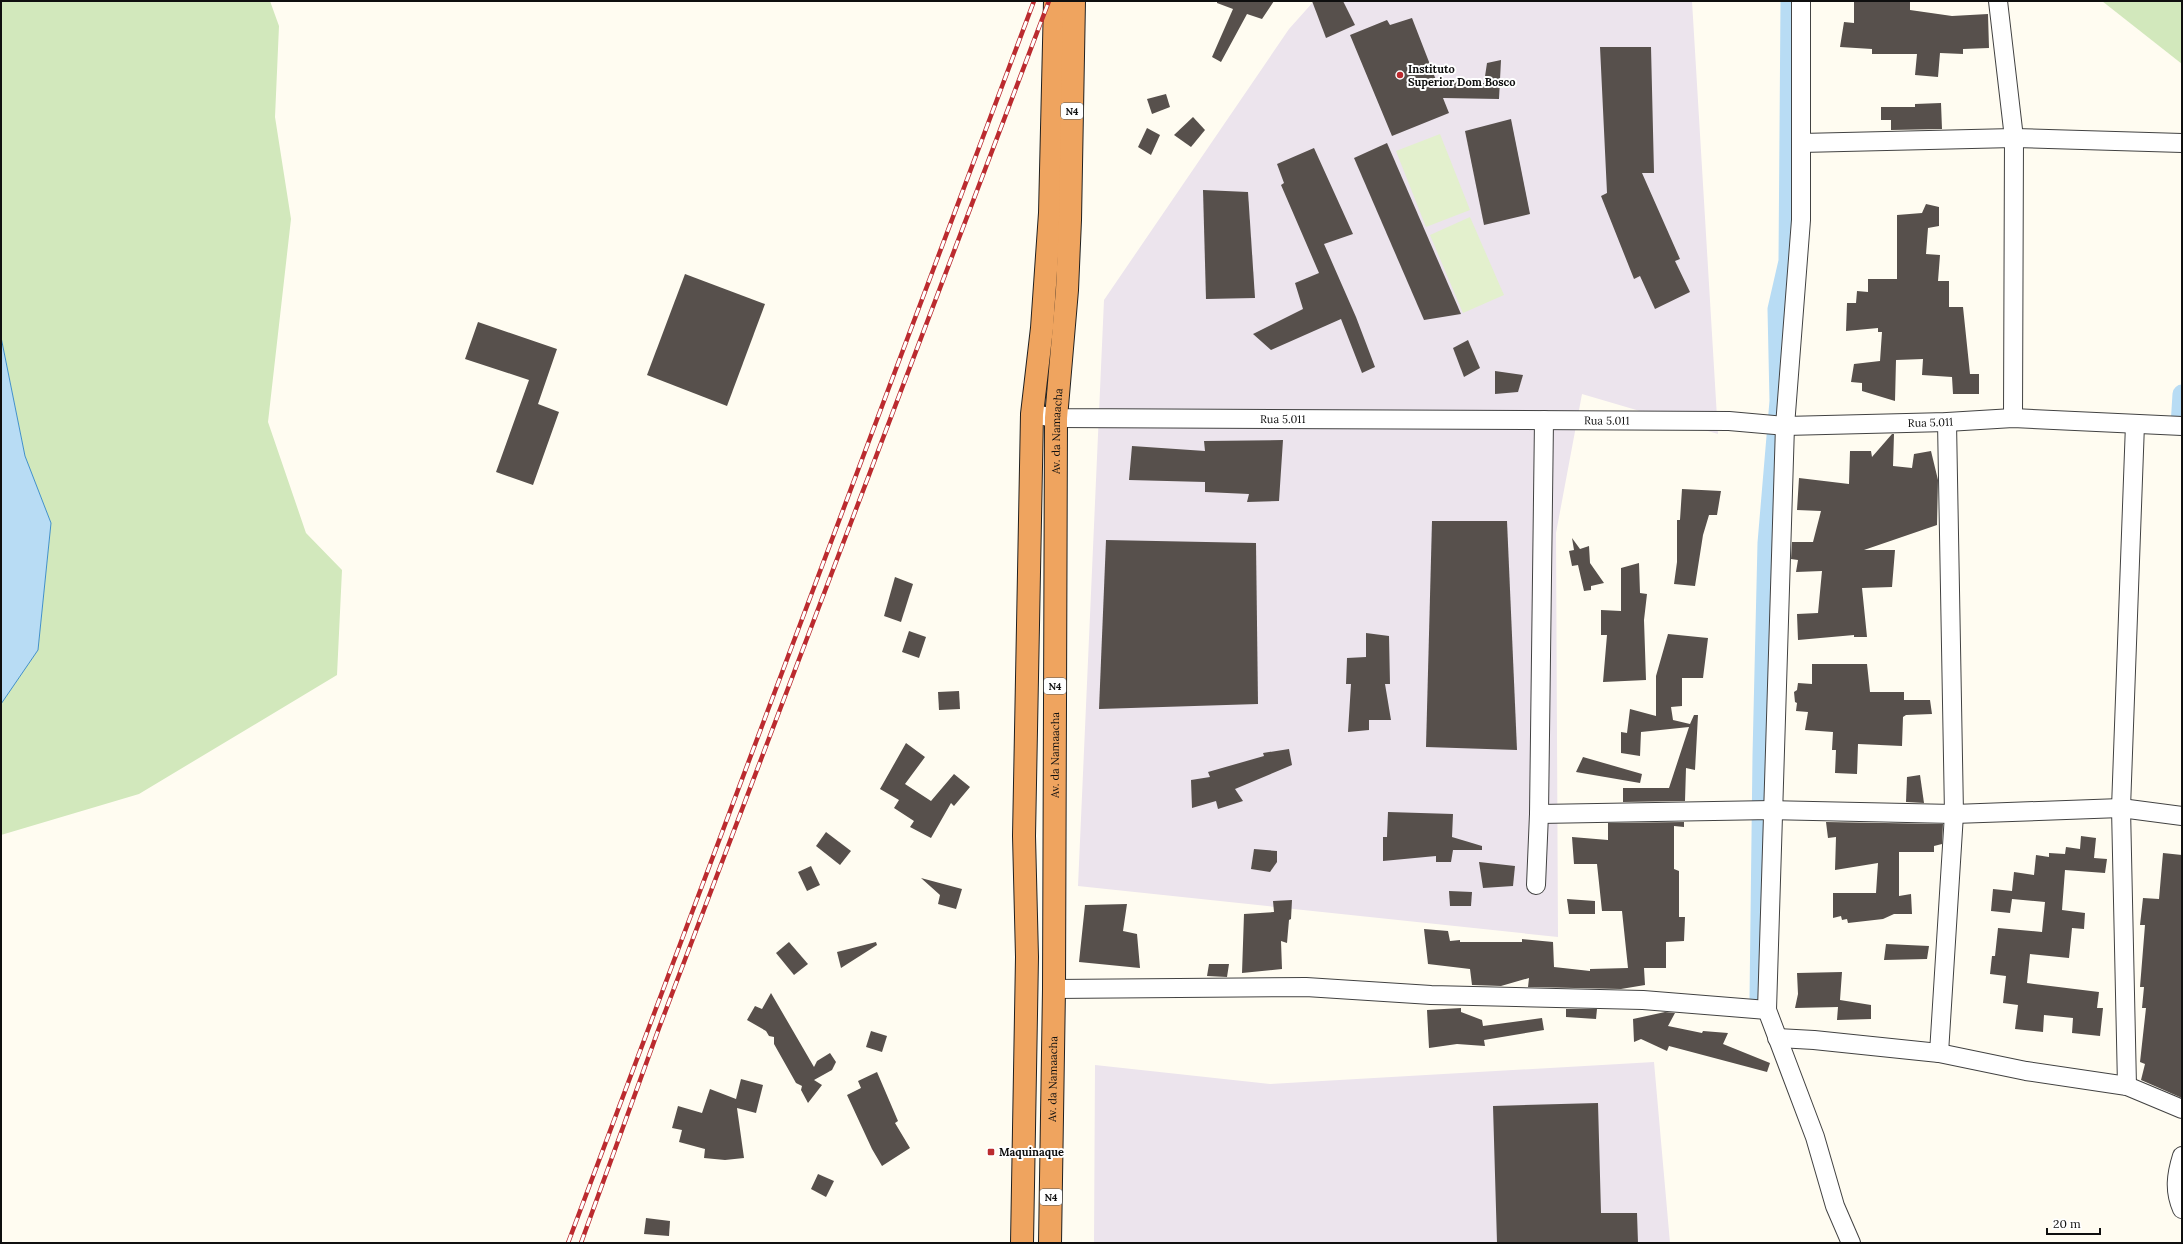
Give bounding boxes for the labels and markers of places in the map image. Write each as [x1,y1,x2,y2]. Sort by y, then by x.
place label: Instituto Superior Dom Bosco [1408,62,1515,89]
marker: Instituto Superior Dom Bosco [1395,70,1405,80]
place label: Maquinaque [999,1145,1064,1159]
marker: Maquinaque [986,1147,996,1157]

